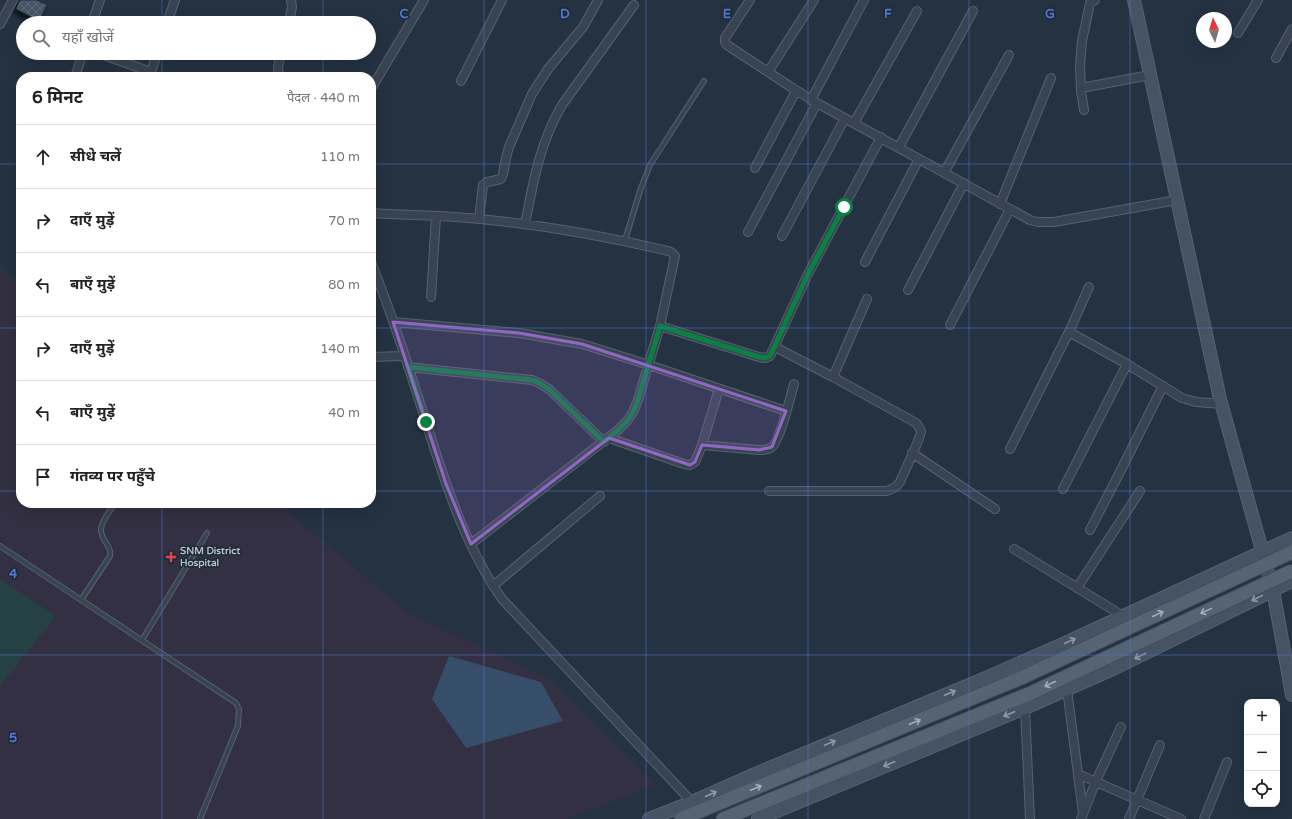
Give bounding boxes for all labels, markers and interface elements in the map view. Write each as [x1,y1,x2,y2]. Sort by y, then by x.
text: C [399,6,409,22]
text: D [560,6,570,22]
text: E [723,6,731,22]
text: F [884,6,892,22]
text: G [1045,6,1055,22]
north arrow [1196,12,1232,48]
search box [16,16,376,60]
icon: search [30,27,52,49]
text: यहाँ खोजें [62,28,114,46]
text: 6 मिनट [32,87,83,108]
text: पैदल · 440 m [287,90,360,106]
icon: ahead [32,146,54,168]
text: सीधे चलें [70,147,121,165]
text: 110 m [320,149,360,165]
route start [835,198,853,216]
icon: right [32,210,54,232]
text: दाएँ मुड़ें [70,211,114,229]
text: 70 m [328,213,360,229]
icon: left [32,274,54,296]
text: बाएँ मुड़ें [70,275,115,293]
text: 80 m [328,277,360,293]
icon: right [32,338,54,360]
text: दाएँ मुड़ें [70,339,114,357]
text: 140 m [320,341,360,357]
icon: left [32,402,54,424]
text: बाएँ मुड़ें [70,403,115,421]
text: 40 m [328,405,360,421]
route end [417,413,435,431]
icon: arrive [32,466,54,488]
text: गंतव्य पर पहुँचे [70,467,155,485]
place label: SNM District Hospital [180,545,241,569]
marker: SNM District Hospital [165,551,177,563]
text: 4 [9,566,18,582]
one-way arrow [1251,595,1263,602]
one-way arrow [1200,608,1212,615]
one-way arrow [1152,610,1164,617]
one-way arrow [1063,637,1075,644]
one-way arrow [1135,652,1147,660]
one-way arrow [1044,681,1056,688]
one-way arrow [944,688,956,696]
map controls [1244,699,1280,807]
button: + [1244,699,1280,735]
one-way arrow [1003,711,1015,719]
one-way arrow [909,717,921,725]
text: 5 [9,730,17,746]
button: − [1244,735,1280,771]
one-way arrow [824,738,836,746]
one-way arrow [883,761,895,768]
button: locate [1244,771,1280,807]
one-way arrow [750,784,762,791]
one-way arrow [704,789,716,797]

